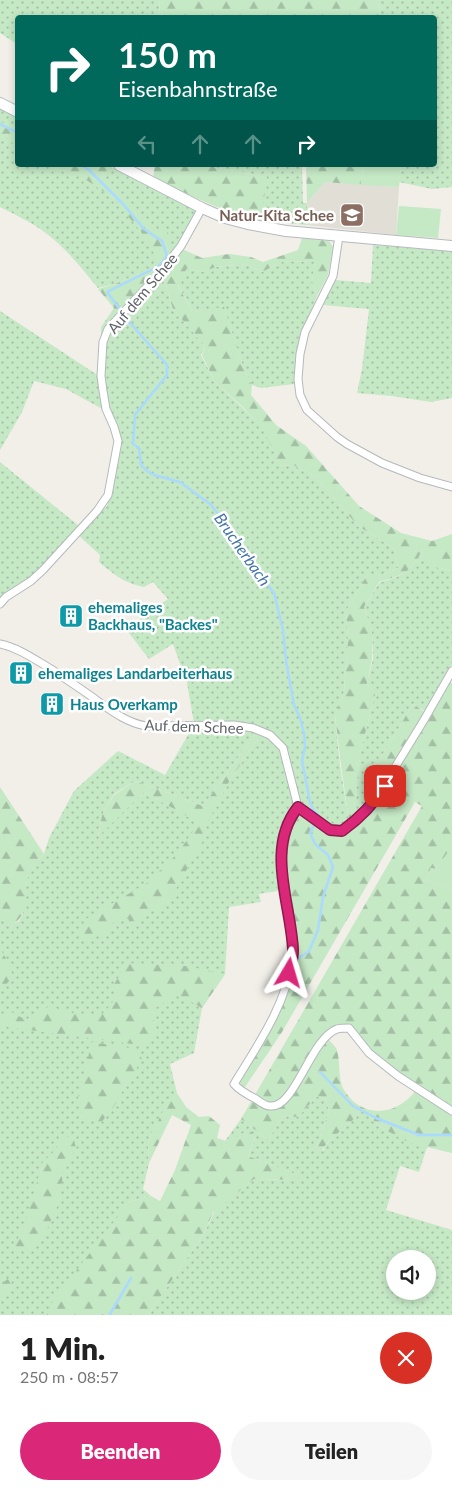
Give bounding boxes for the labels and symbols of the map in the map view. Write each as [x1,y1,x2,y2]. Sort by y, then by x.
school or university icon: Natur-Kita Schee [339,202,365,228]
place label: Natur-Kita Schee [219,206,334,224]
street label: Auf dem Schee [103,249,181,337]
water label: Brucherbach [211,509,275,589]
place label: ehemaliges Backhaus, "Backes" [88,598,218,633]
building icon: ehemaliges Backhaus, "Backes" [58,603,84,629]
building icon: ehemaliges Landarbeiterhaus [8,660,34,686]
place label: ehemaliges Landarbeiterhaus [38,664,233,682]
building icon: Haus Overkamp [39,691,65,717]
place label: Haus Overkamp [70,695,178,713]
street label: Auf dem Schee [144,715,244,737]
pin [364,765,406,807]
position arrow [262,946,314,998]

